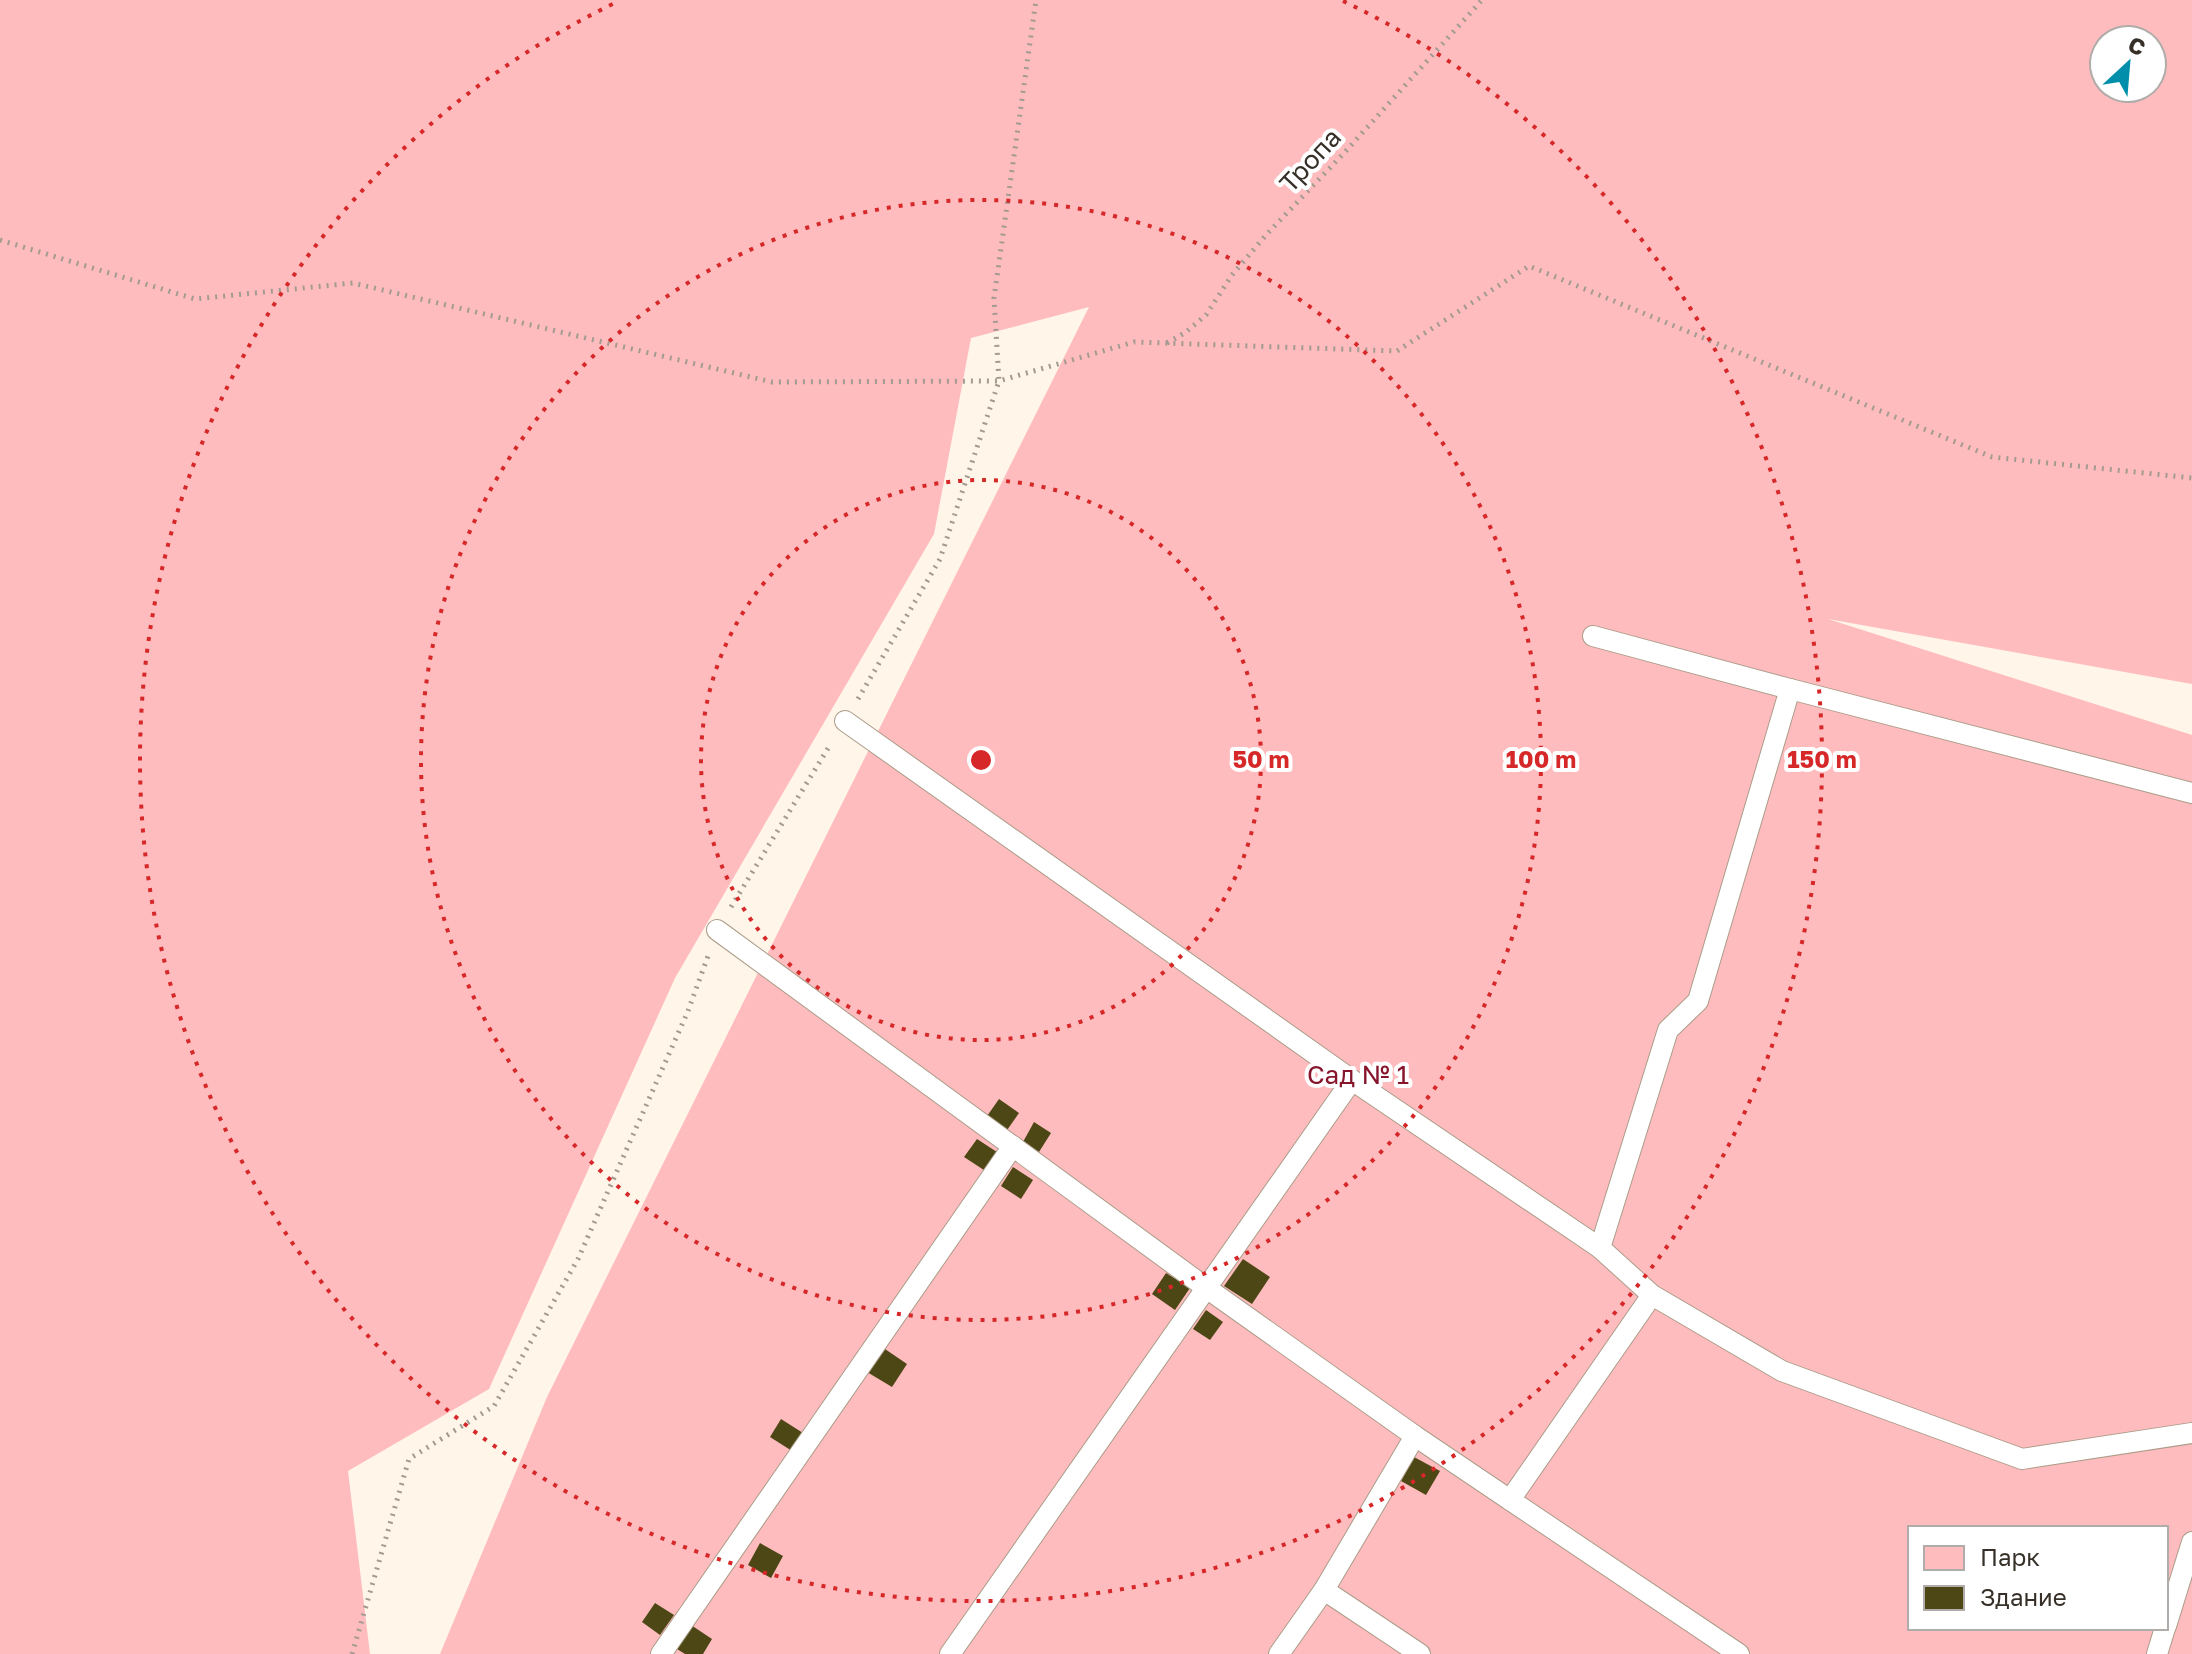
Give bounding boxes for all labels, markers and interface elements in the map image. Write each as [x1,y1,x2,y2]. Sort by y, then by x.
north arrow [2088,24,2168,104]
text: С [2124,30,2150,61]
street label: Тропа [1273,122,1347,198]
text: 50 m [1232,744,1290,773]
text: 100 m [1506,744,1576,773]
text: 150 m [1787,744,1857,773]
centre of rings [967,746,995,774]
park label: Сад № 1 [1307,1059,1409,1090]
legend [1908,1526,2168,1630]
text: Парк [1980,1542,2040,1571]
text: Здание [1980,1582,2067,1611]

